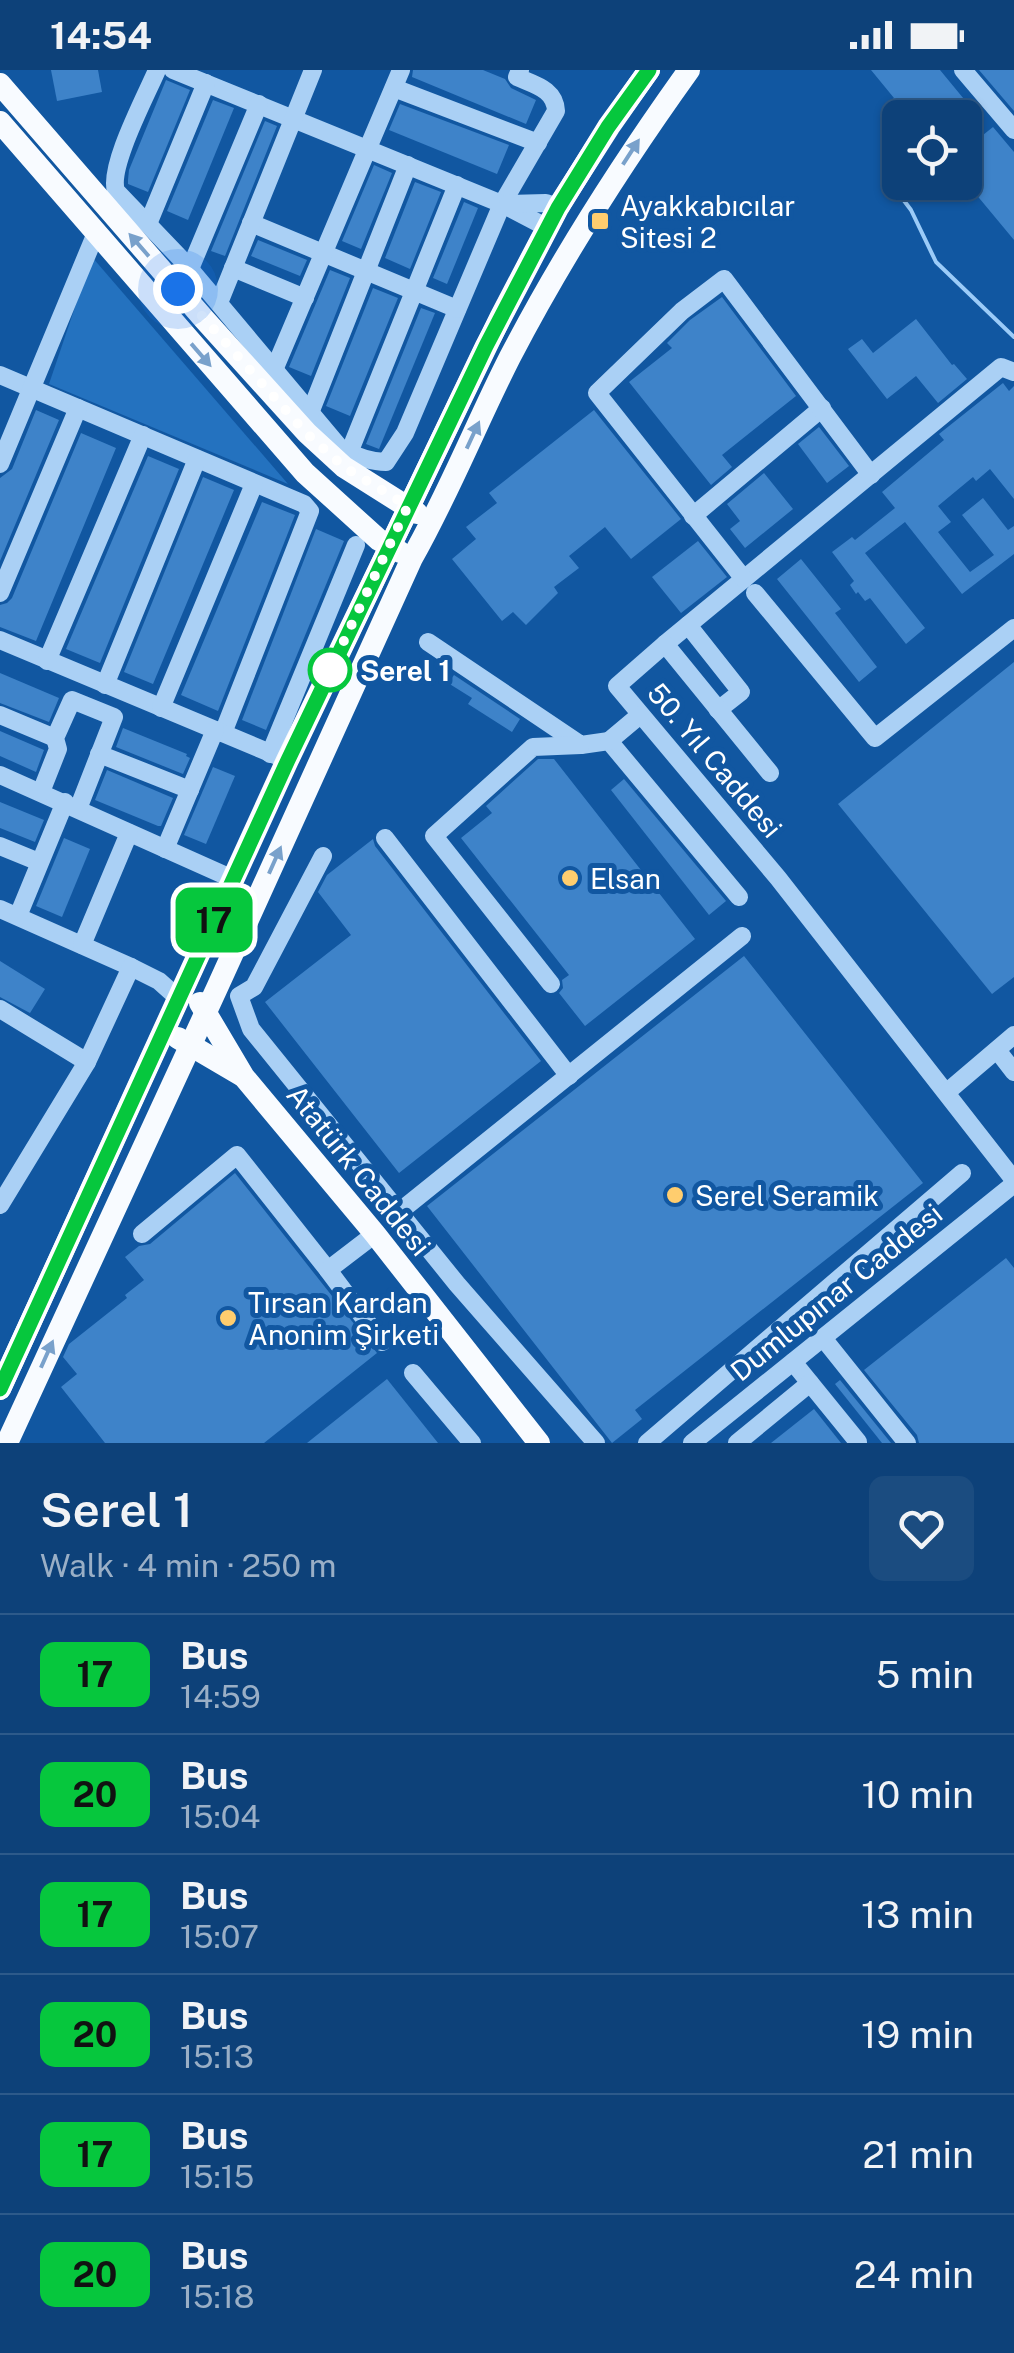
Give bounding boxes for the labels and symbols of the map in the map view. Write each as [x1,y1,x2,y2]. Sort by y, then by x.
one-way arrow [621,138,640,165]
place label: Ayakkabıcılar Sitesi 2 [620,189,795,254]
marker: Ayakkabıcılar Sitesi 2 [589,210,611,232]
one-way arrow [129,232,151,257]
your location [153,264,203,314]
one-way arrow [190,342,212,367]
one-way arrow [464,421,481,450]
marker: Serel 1 [309,649,351,691]
place label: Serel 1 [360,654,451,687]
street label: 50. Yıl Caddesi [641,676,789,844]
one-way arrow [267,845,283,875]
place label: Elsan [590,862,661,895]
marker: Elsan [559,867,581,889]
line badge: 17 [169,888,259,952]
street label: Atatürk Caddesi [280,1078,438,1262]
place label: Serel Seramik [695,1179,879,1212]
marker: Serel Seramik [664,1184,686,1206]
street label: Dumlupınar Caddesi [724,1197,948,1387]
place label: Tırsan Kardan Anonim Şirketi [248,1286,439,1351]
marker: Tırsan Kardan Anonim Şirketi [217,1307,239,1329]
one-way arrow [39,1339,56,1368]

